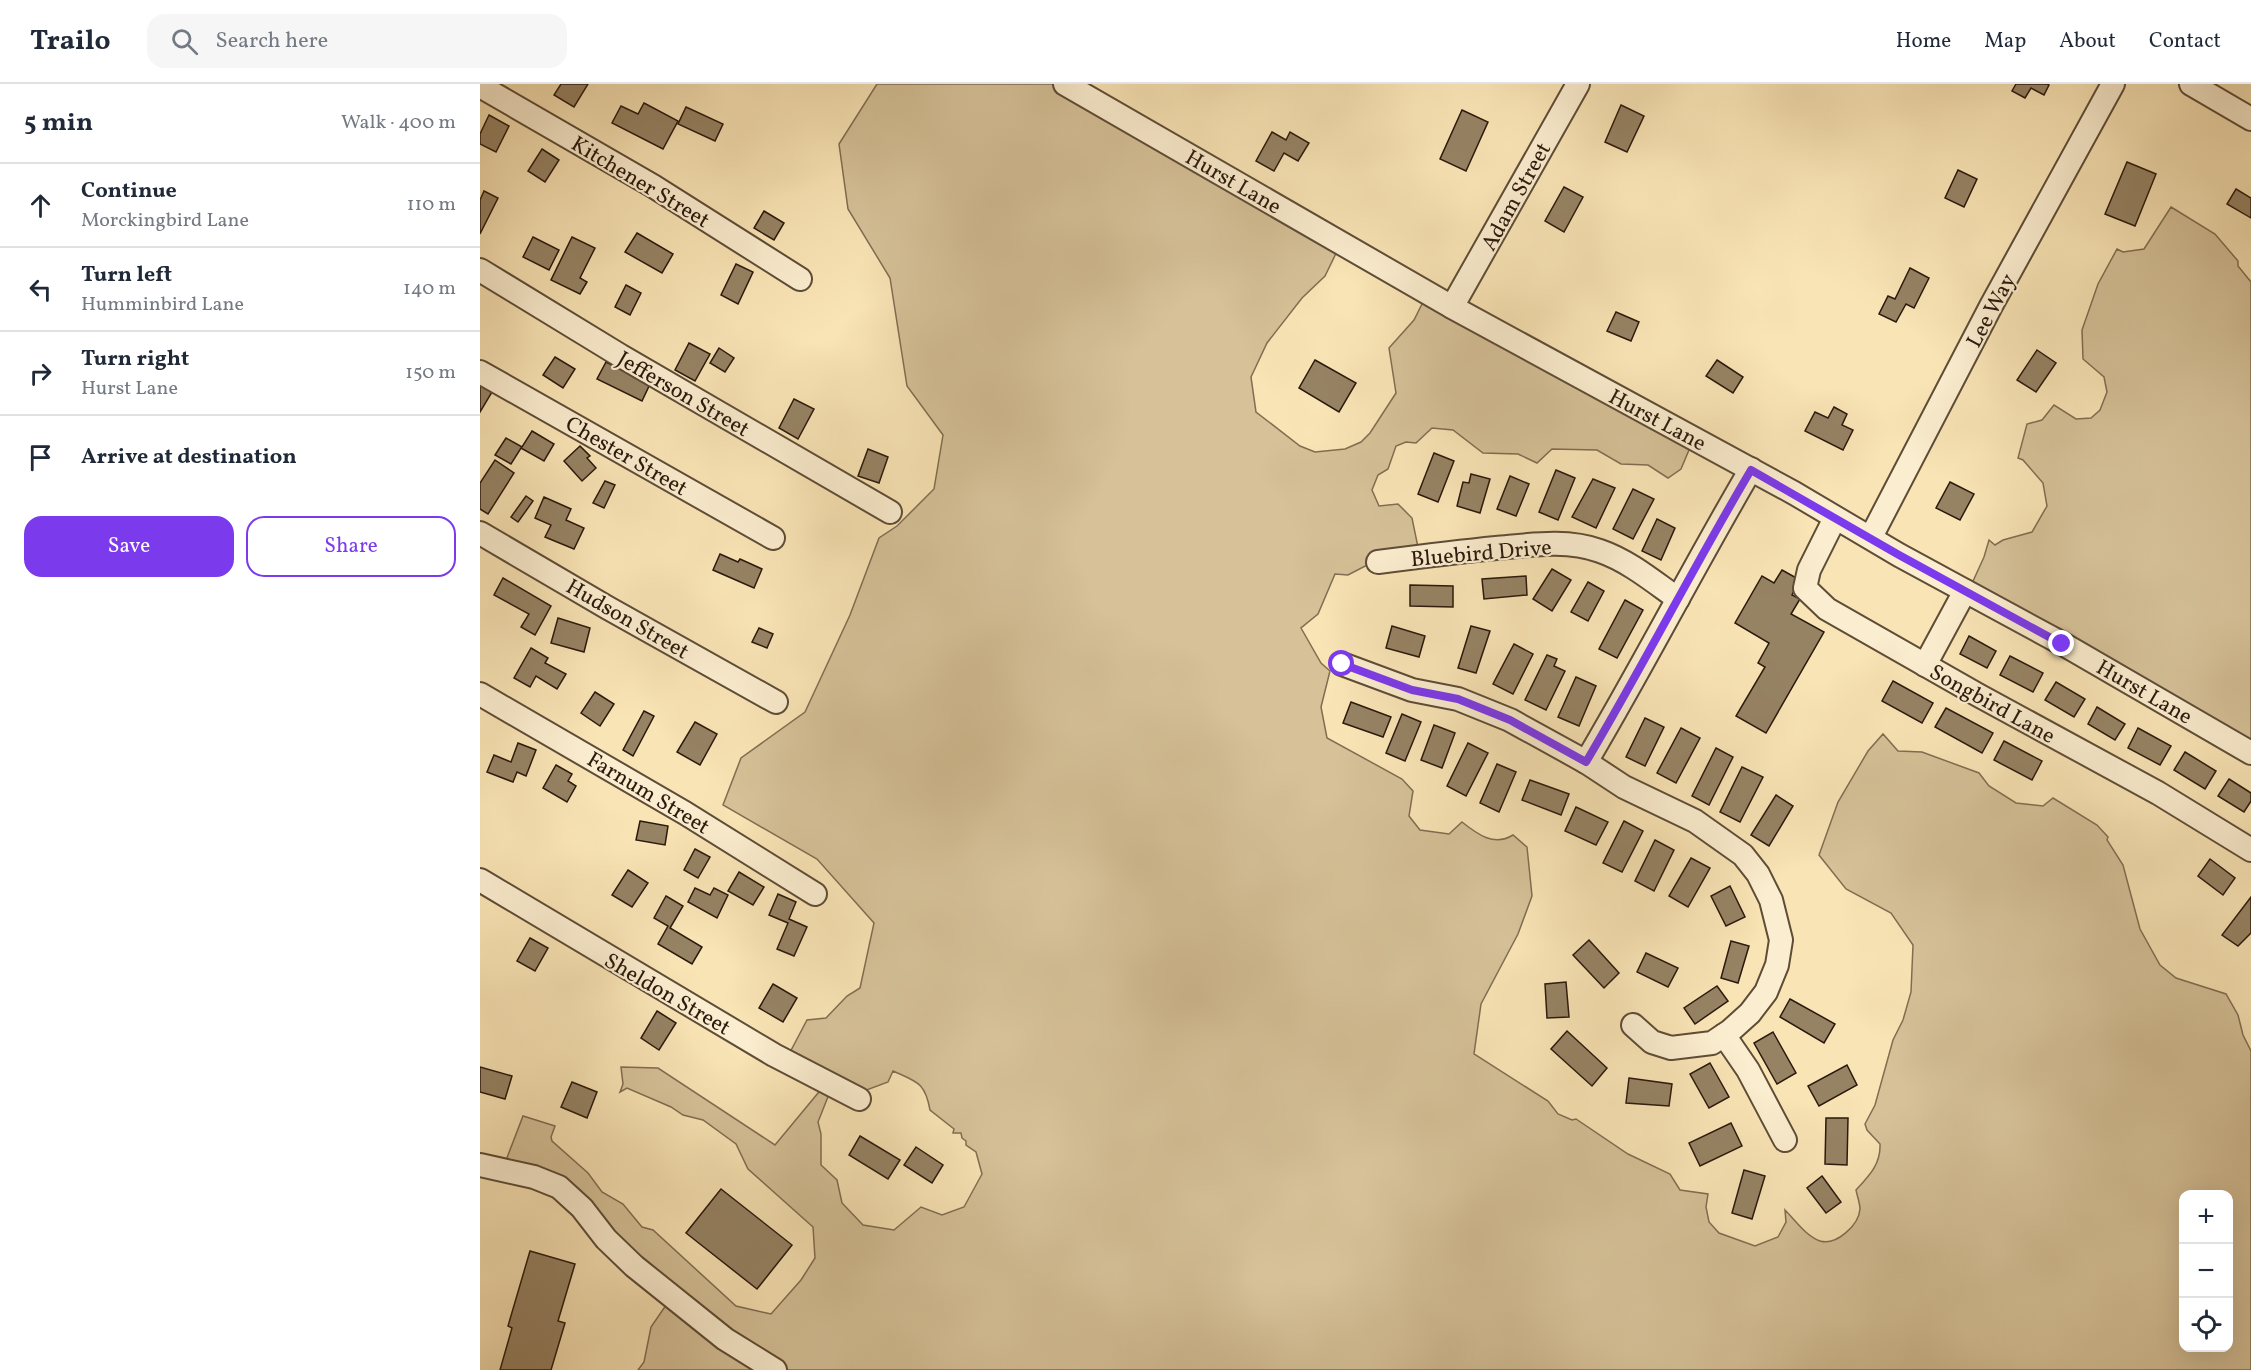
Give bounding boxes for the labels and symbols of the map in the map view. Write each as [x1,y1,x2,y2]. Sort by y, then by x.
street label: Kitchener Street [565,129,715,237]
street label: Adam Street [1475,137,1560,257]
street label: Hurst Lane [1179,143,1287,223]
street label: Lee Way [1960,269,2025,354]
street label: Jefferson Street [611,345,755,446]
street label: Hurst Lane [1602,383,1711,460]
street label: Chester Street [559,410,693,505]
street label: Bluebird Drive [1409,533,1553,576]
street label: Hudson Street [559,572,694,668]
route end [2048,630,2074,656]
route start [1328,650,1354,676]
street label: Hurst Lane [2090,653,2198,733]
street label: Songbird Lane [1923,658,2060,753]
street label: Farnum Street [580,745,715,843]
street label: Sheldon Street [598,946,736,1044]

